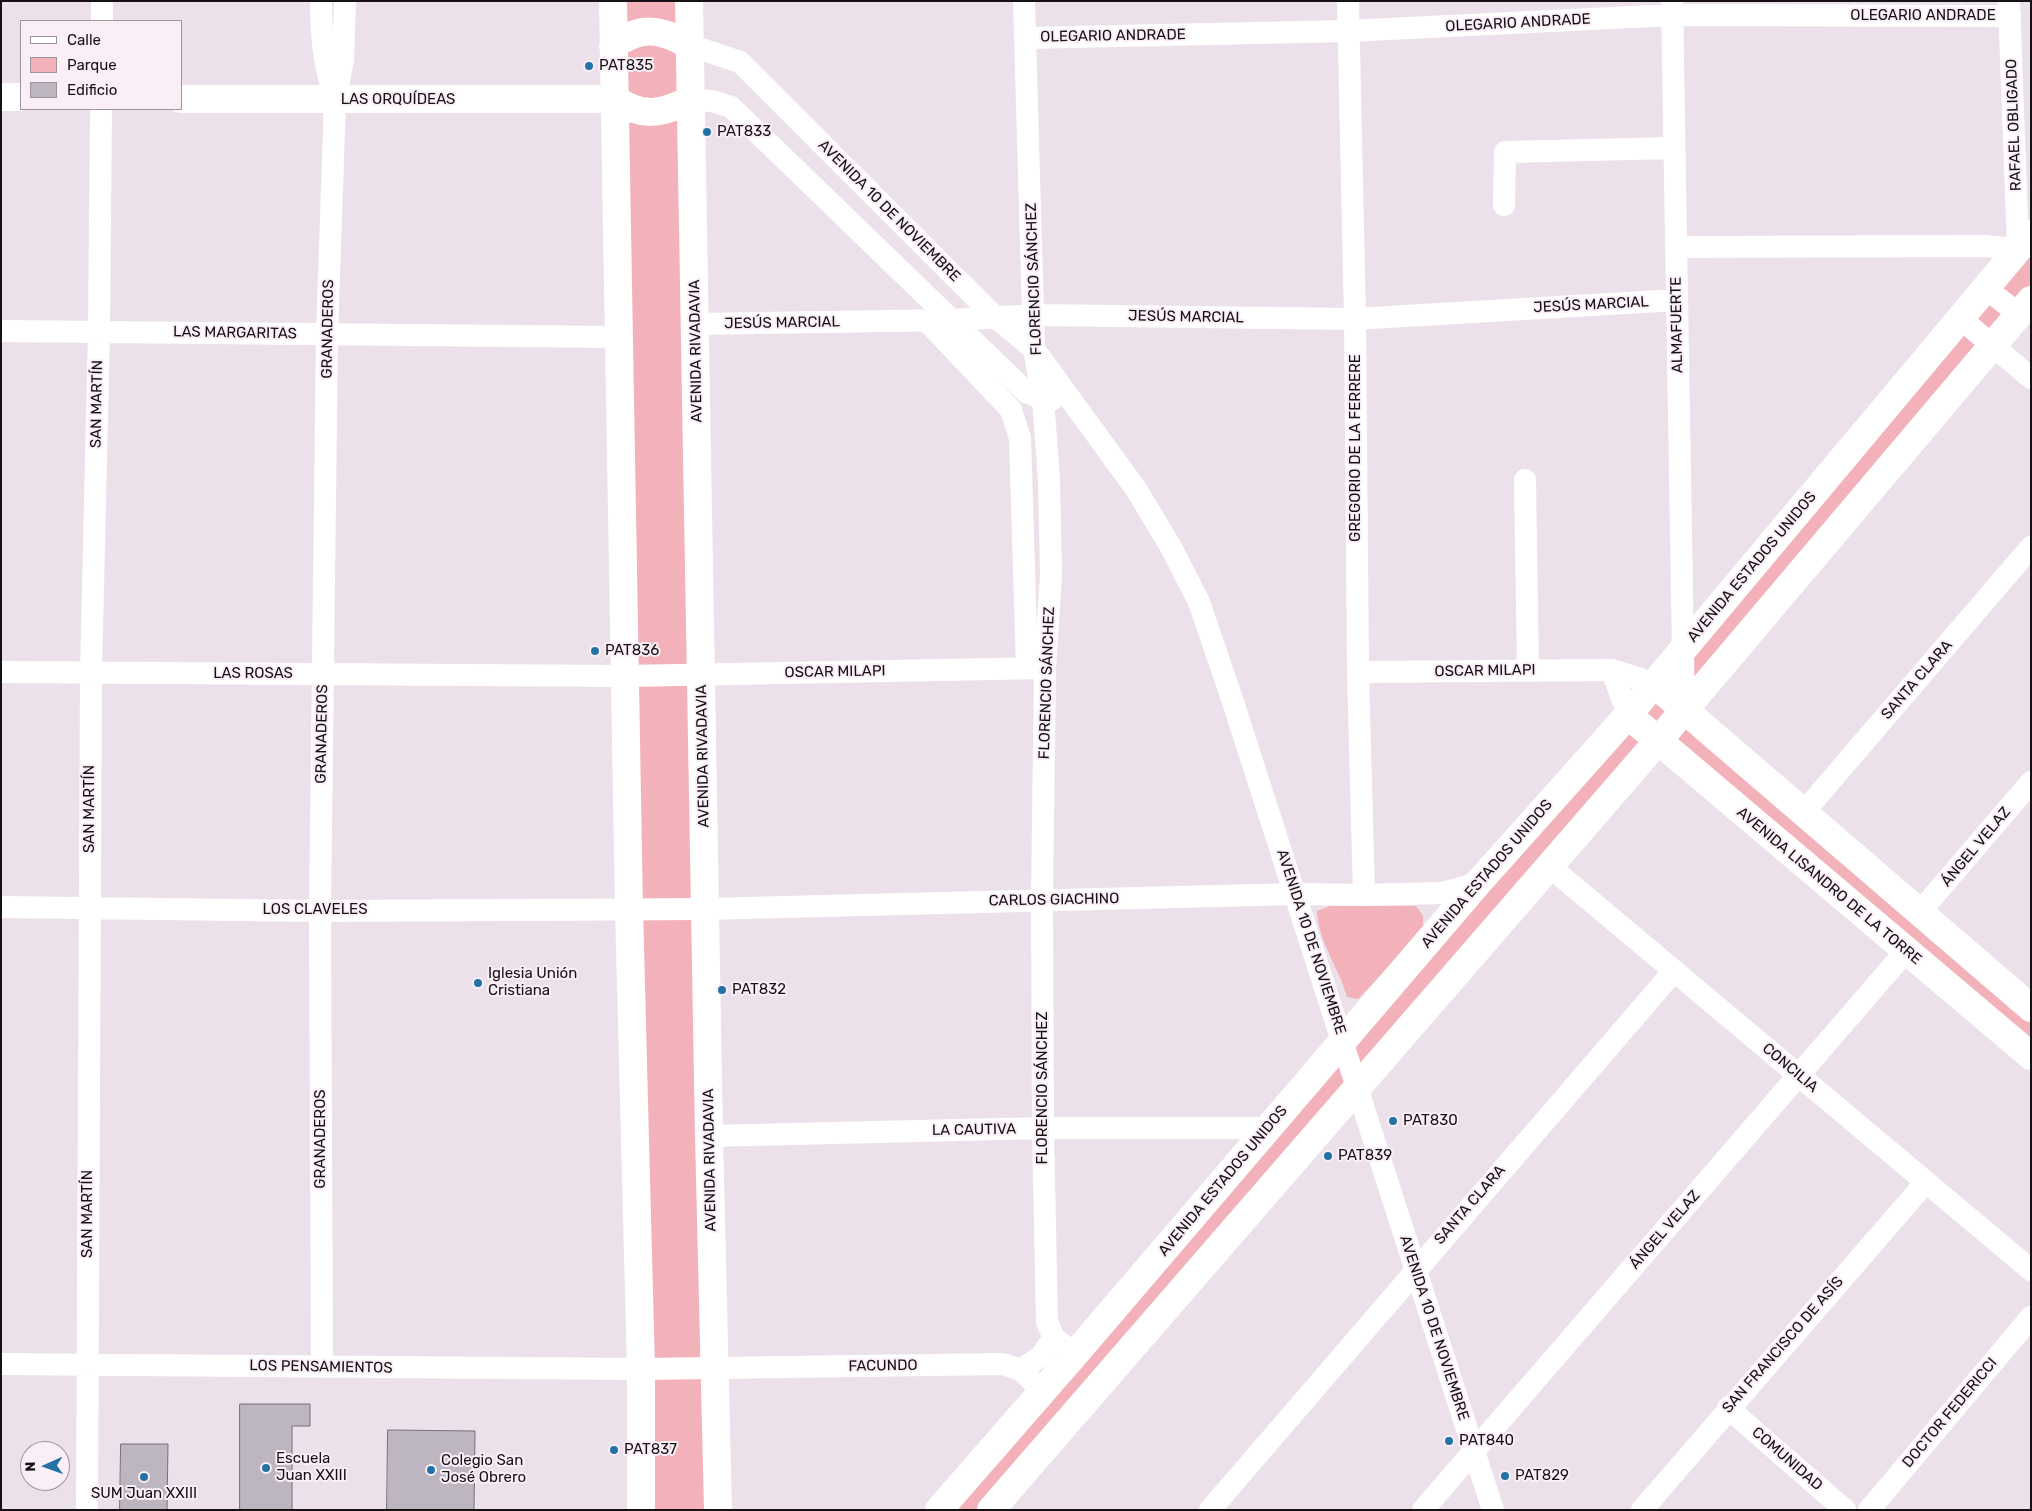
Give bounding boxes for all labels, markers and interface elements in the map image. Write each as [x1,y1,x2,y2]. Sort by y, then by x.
street label: OLEGARIO ANDRADE [1850,7,1996,25]
street label: OLEGARIO ANDRADE [1445,10,1591,36]
legend [20,20,182,110]
street label: OLEGARIO ANDRADE [1040,26,1186,46]
text: Calle [67,31,101,49]
text: Parque [67,56,117,74]
place label: PAT835 [599,57,653,75]
street label: RAFAEL OBLIGADO [2003,58,2025,192]
marker: PAT835 [583,60,595,72]
text: Edificio [67,81,117,99]
street label: LAS ORQUÍDEAS [341,91,455,109]
place label: PAT833 [717,123,771,141]
marker: PAT833 [701,126,713,138]
street label: AVENIDA 10 DE NOVIEMBRE [814,136,964,286]
street label: FLORENCIO SÁNCHEZ [1022,202,1046,356]
street label: ALMAFUERTE [1667,277,1687,373]
street label: GRANADEROS [318,279,338,379]
street label: AVENIDA RIVADAVIA [686,279,706,423]
street label: JESÚS MARCIAL [1533,293,1649,317]
street label: JESÚS MARCIAL [1128,307,1244,327]
street label: JESÚS MARCIAL [724,313,840,333]
street label: LAS MARGARITAS [173,323,297,343]
street label: GREGORIO DE LA FERRERE [1347,354,1365,542]
street label: SAN MARTÍN [87,360,107,448]
street label: AVENIDA ESTADOS UNIDOS [1684,488,1820,646]
street label: FLORENCIO SÁNCHEZ [1035,606,1059,760]
street label: SANTA CLARA [1878,637,1956,723]
place label: PAT836 [605,642,659,660]
marker: PAT836 [589,645,601,657]
street label: OSCAR MILAPI [1434,661,1536,681]
street label: OSCAR MILAPI [784,662,886,682]
street label: LAS ROSAS [213,665,293,683]
street label: GRANADEROS [312,684,332,784]
street label: AVENIDA RIVADAVIA [693,684,713,828]
street label: SAN MARTÍN [81,765,99,853]
street label: AVENIDA ESTADOS UNIDOS [1418,796,1556,952]
street label: AVENIDA LISANDRO DE LA TORRE [1733,803,1925,969]
street label: ÁNGEL VELAZ [1938,804,2014,890]
street label: AVENIDA 10 DE NOVIEMBRE [1273,847,1349,1037]
street label: CARLOS GIACHINO [988,890,1120,910]
street label: LOS CLAVELES [263,901,367,919]
place label: Iglesia Unión Cristiana [488,965,577,1000]
marker: Iglesia Unión Cristiana [472,977,484,989]
place label: PAT832 [732,981,786,999]
marker: PAT832 [716,984,728,996]
street label: FLORENCIO SÁNCHEZ [1034,1012,1052,1164]
street label: CONCILIA [1758,1039,1822,1097]
street label: AVENIDA RIVADAVIA [700,1088,720,1232]
street label: GRANADEROS [312,1089,330,1189]
street label: AVENIDA ESTADOS UNIDOS [1155,1102,1291,1260]
place label: PAT830 [1403,1112,1458,1130]
marker: PAT830 [1387,1115,1399,1127]
street label: LA CAUTIVA [932,1120,1016,1140]
place label: PAT839 [1338,1147,1392,1165]
marker: PAT839 [1322,1150,1334,1162]
street label: SANTA CLARA [1431,1162,1509,1248]
street label: SAN MARTÍN [79,1170,97,1258]
street label: ÁNGEL VELAZ [1626,1187,1704,1273]
street label: AVENIDA 10 DE NOVIEMBRE [1396,1233,1472,1423]
street label: SAN FRANCISCO DE ASÍS [1719,1273,1847,1417]
street label: DOCTOR FEDERICCI [1899,1354,2001,1472]
street label: FACUNDO [848,1356,918,1376]
street label: LOS PENSAMIENTOS [249,1357,393,1377]
street label: COMUNIDAD [1748,1423,1826,1495]
place label: PAT840 [1459,1432,1514,1450]
marker: PAT840 [1443,1435,1455,1447]
north arrow [20,1441,70,1491]
place label: PAT837 [624,1441,677,1459]
marker: PAT837 [608,1444,620,1456]
place label: Escuela Juan XXIII [276,1450,347,1485]
place label: Colegio San José Obrero [441,1452,526,1487]
text: N [22,1461,39,1472]
marker: Escuela Juan XXIII [260,1462,272,1474]
marker: Colegio San José Obrero [425,1464,437,1476]
place label: PAT829 [1515,1467,1569,1485]
marker: PAT829 [1499,1470,1511,1482]
marker: SUM Juan XXIII [138,1471,150,1483]
place label: SUM Juan XXIII [91,1485,197,1503]

